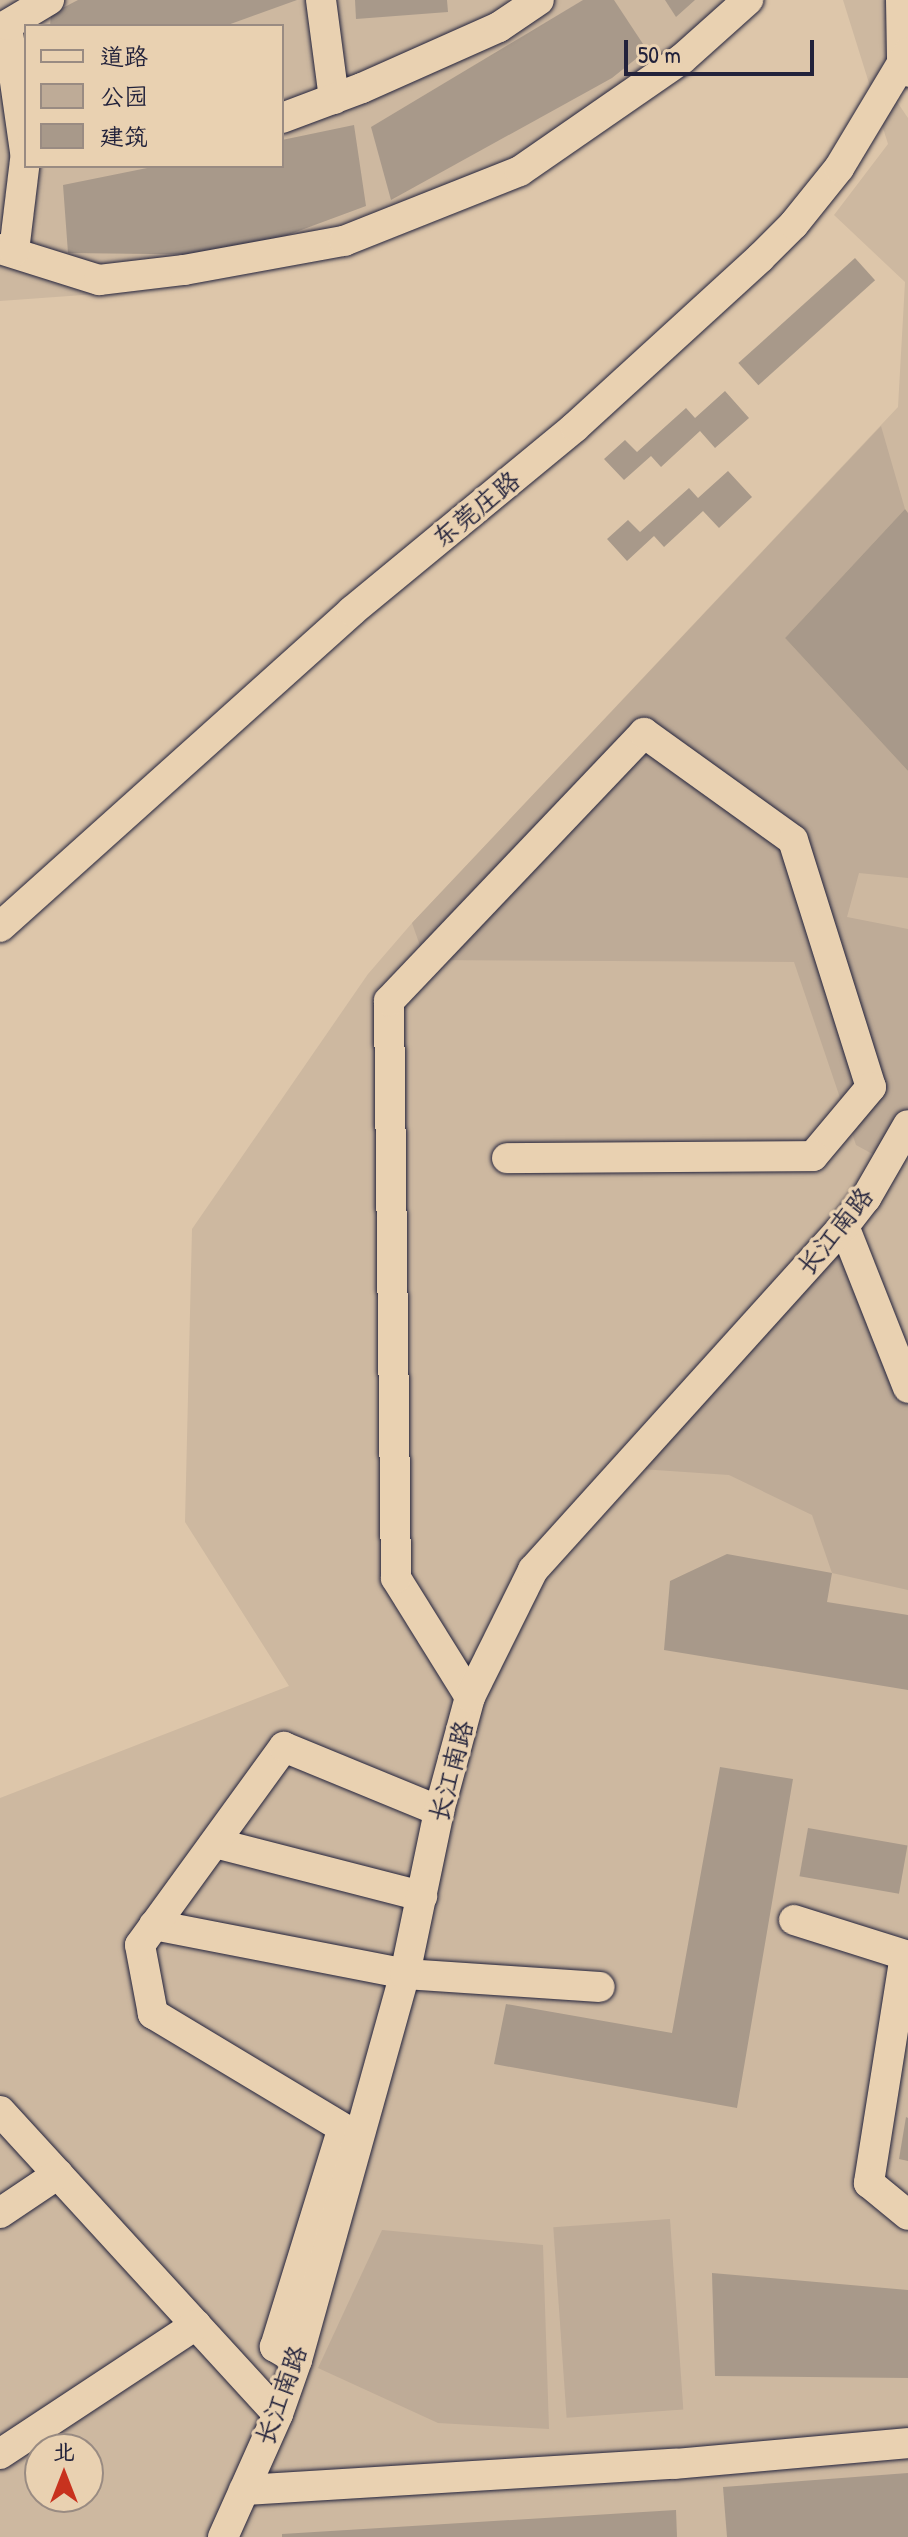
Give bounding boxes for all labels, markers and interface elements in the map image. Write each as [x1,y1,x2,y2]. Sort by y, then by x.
legend [24,24,284,168]
scale bar [628,24,818,74]
text: 50 m [638,38,681,70]
text: 道路 [100,40,148,72]
text: 公园 [100,80,148,112]
text: 建筑 [100,120,148,152]
street label: 东莞庄路 [426,464,526,554]
street label: 长江南路 [790,1181,880,1281]
street label: 长江南路 [422,1717,480,1825]
street label: 长江南路 [249,2341,313,2449]
north arrow [24,2433,104,2513]
text: 北 [53,2436,75,2466]

